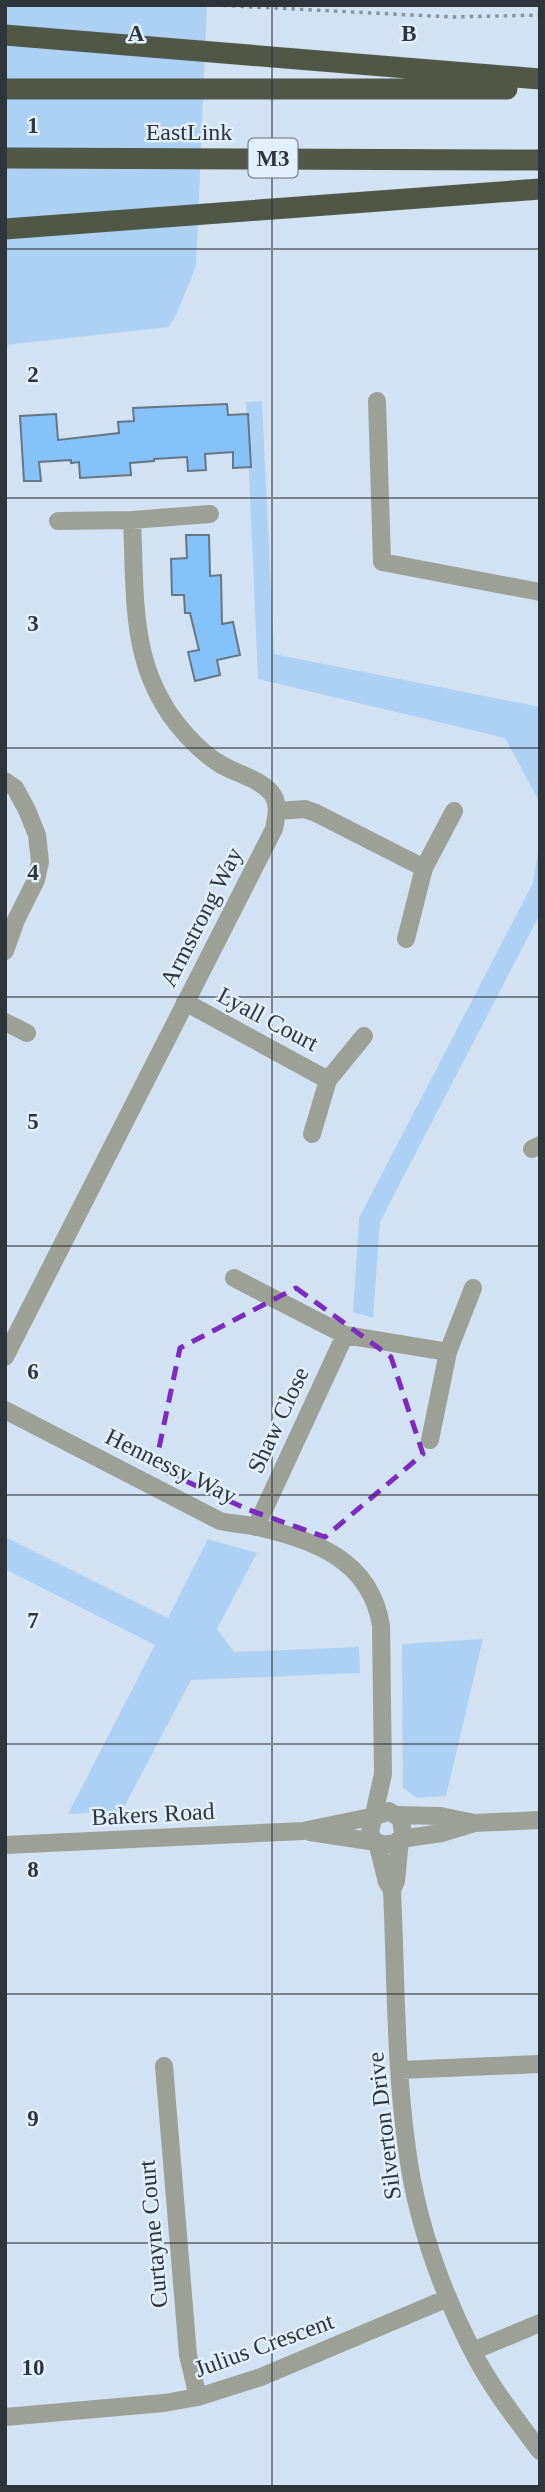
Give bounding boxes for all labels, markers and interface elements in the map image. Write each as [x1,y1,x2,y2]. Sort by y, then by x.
text: A [128,21,145,46]
text: B [401,21,417,46]
text: 1 [27,113,39,138]
street label: EastLink [146,119,232,145]
road number: M3 [248,139,298,178]
text: 2 [27,362,39,387]
text: 3 [27,611,39,636]
street label: Armstrong Way [155,843,247,991]
text: 4 [27,860,39,885]
street label: Lyall Court [213,982,323,1056]
text: 5 [27,1109,39,1134]
text: 6 [27,1359,39,1384]
street label: Shaw Close [242,1363,314,1477]
street label: Hennessy Way [101,1423,241,1509]
text: 7 [27,1608,39,1633]
street label: Bakers Road [91,1798,215,1830]
text: 8 [27,1857,39,1882]
street label: Silverton Drive [362,2051,406,2201]
text: 9 [27,2106,39,2131]
street label: Curtayne Court [134,2158,172,2309]
street label: Julius Crescent [191,2308,337,2382]
text: 10 [22,2355,45,2380]

